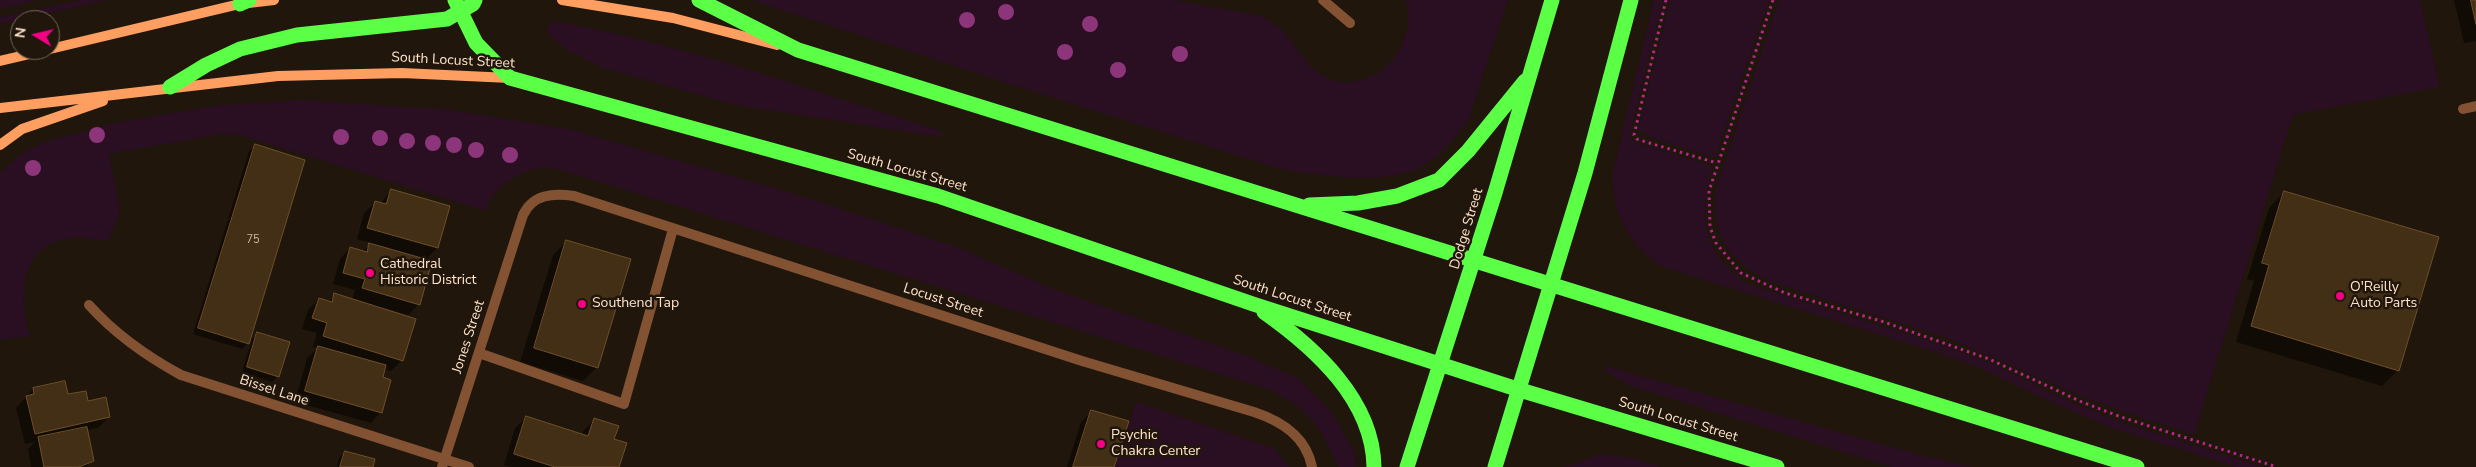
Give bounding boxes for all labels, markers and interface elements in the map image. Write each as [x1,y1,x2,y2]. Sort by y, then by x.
north arrow [10,10,60,60]
text: N [10,26,31,39]
street label: South Locust Street [391,49,515,73]
street label: South Locust Street [845,146,969,196]
street label: Dodge Street [1447,186,1487,272]
house number: 75 [246,233,260,247]
place label: Cathedral Historic District [380,257,476,290]
marker: Cathedral Historic District [364,267,376,279]
street label: South Locust Street [1231,272,1353,326]
street label: Locust Street [901,280,985,322]
place label: O'Reilly Auto Parts [2350,280,2417,312]
marker: O'Reilly Auto Parts [2334,290,2346,302]
place label: Southend Tap [592,296,679,312]
street label: Jones Street [449,298,489,376]
marker: Southend Tap [576,298,588,310]
street label: Bissel Lane [237,372,311,410]
street label: South Locust Street [1616,394,1740,446]
place label: Psychic Chakra Center [1111,428,1200,461]
marker: Psychic Chakra Center [1095,438,1107,450]

